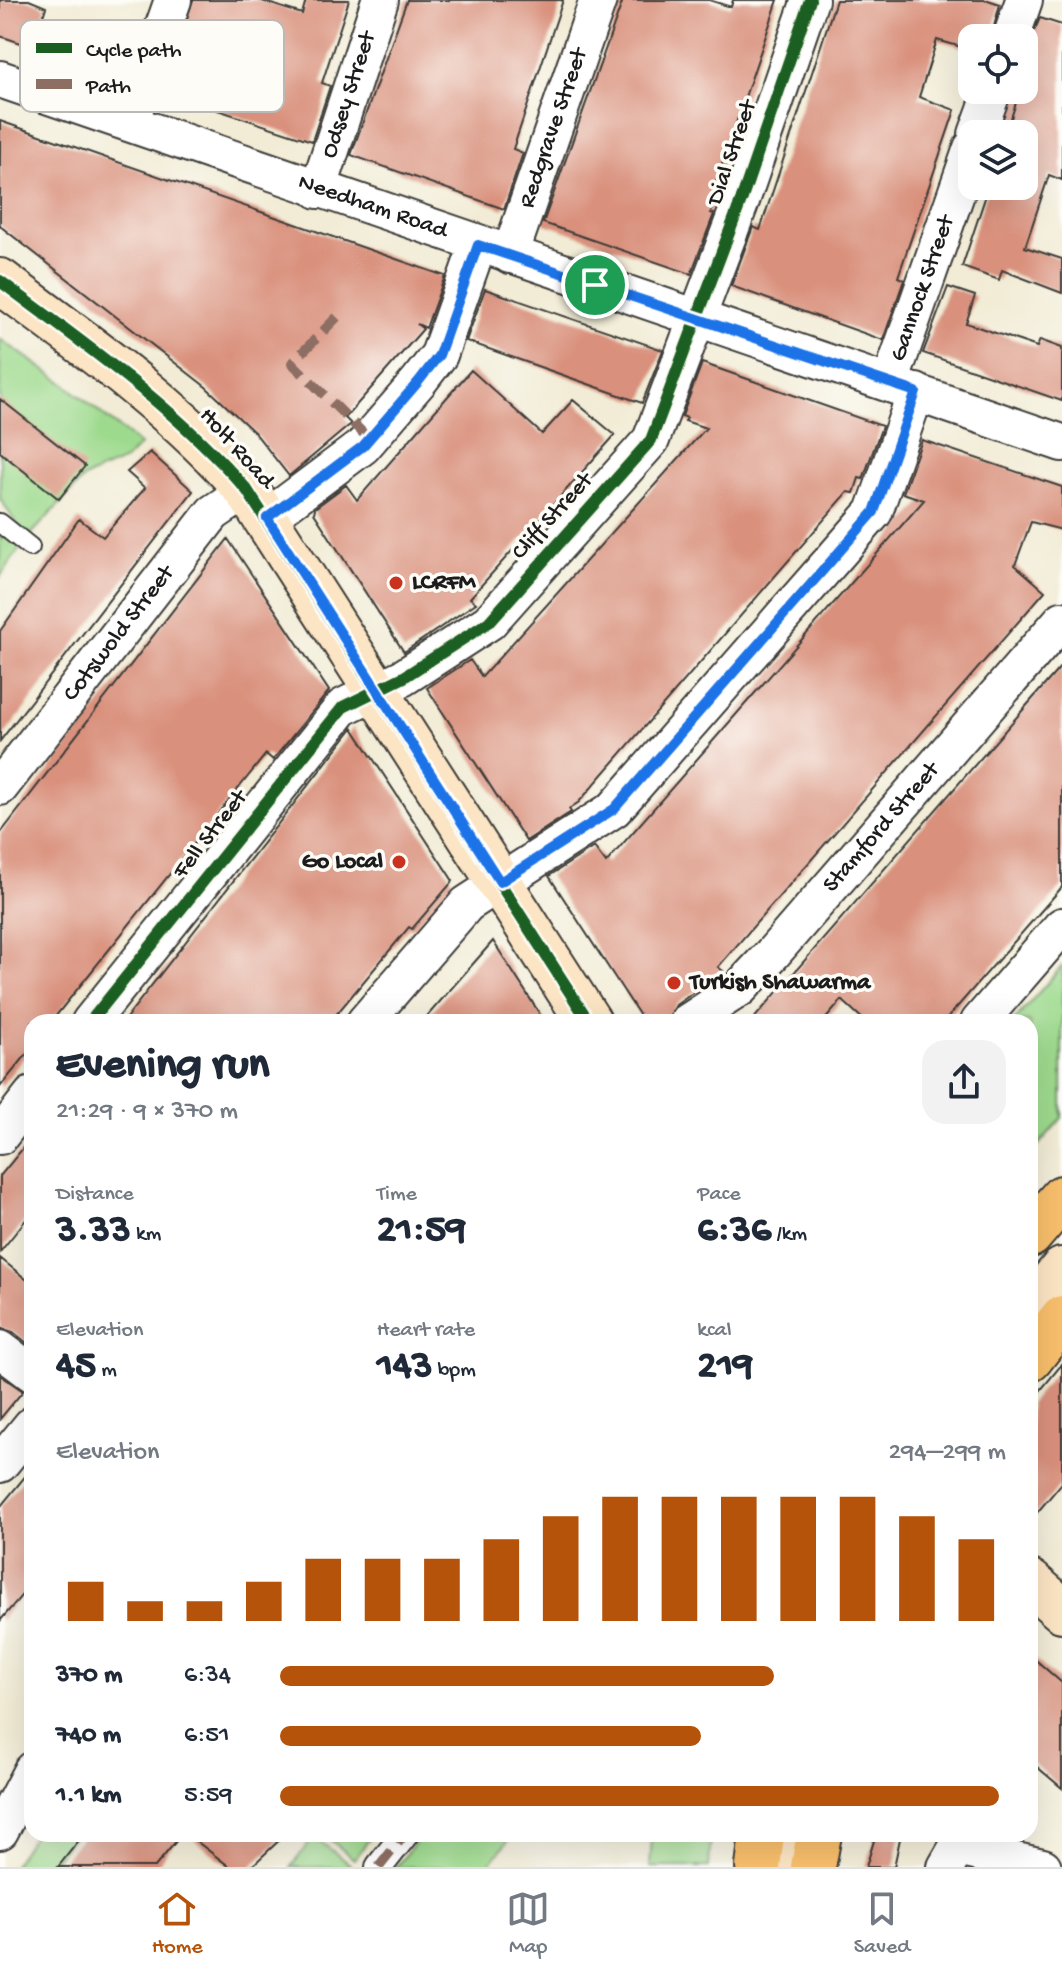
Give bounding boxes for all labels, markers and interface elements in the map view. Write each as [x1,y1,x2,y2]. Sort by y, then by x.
legend [20,20,284,112]
map controls [958,24,1038,200]
button: locate [958,24,1038,104]
street label: Odsey Street [315,26,384,162]
text: Cycle path [86,39,182,65]
street label: Redgrave Street [513,42,595,212]
text: Path [85,75,131,101]
street label: Dial Street [701,95,765,211]
button: layers [958,120,1038,200]
street label: Needham Road [294,168,453,246]
street label: Gannock Street [884,210,962,365]
pin [561,251,629,319]
icon: arrive [573,263,617,307]
street label: Holt Road [192,402,281,497]
street label: Cliff Street [506,466,601,567]
street label: Cotswold Street [57,558,182,708]
place label: LCRFM [412,569,477,598]
marker: LCRFM [387,574,405,592]
street label: Stamford Street [817,755,948,899]
street label: Fell Street [167,783,256,886]
place label: Go Local [302,848,383,877]
marker: Go Local [390,853,408,871]
place label: Turkish Shawarma [688,969,872,998]
marker: Turkish Shawarma [665,974,683,992]
button: share [922,1040,1006,1124]
text: Evening run [56,1041,269,1093]
text: 21:29 · 9 × 370 m [56,1097,238,1128]
text: Distance [56,1182,134,1208]
text: Time [377,1182,417,1208]
text: Pace [697,1182,741,1208]
text: 3.33 [56,1208,131,1255]
text: 21:59 [377,1208,466,1255]
text: 6:36 [697,1208,771,1255]
text: km [131,1222,161,1248]
text: /km [771,1222,807,1248]
text: Elevation [56,1318,143,1344]
text: Heart rate [377,1318,475,1344]
text: kcal [697,1318,732,1344]
text: 45 [56,1344,96,1391]
text: 143 [377,1344,433,1391]
text: 219 [697,1344,753,1391]
text: m [96,1358,117,1384]
text: bpm [433,1358,476,1384]
text: Elevation [56,1438,159,1469]
text: 294–299 m [889,1438,1006,1469]
text: 370 m [56,1661,122,1692]
text: 6:34 [184,1661,231,1692]
text: 740 m [56,1721,121,1752]
text: 6:51 [184,1721,230,1752]
text: 1.1 km [56,1781,121,1812]
text: 5:59 [184,1781,233,1812]
tab: Home [152,1887,203,1961]
tab: Map [506,1887,550,1961]
tab: Saved [854,1887,910,1961]

